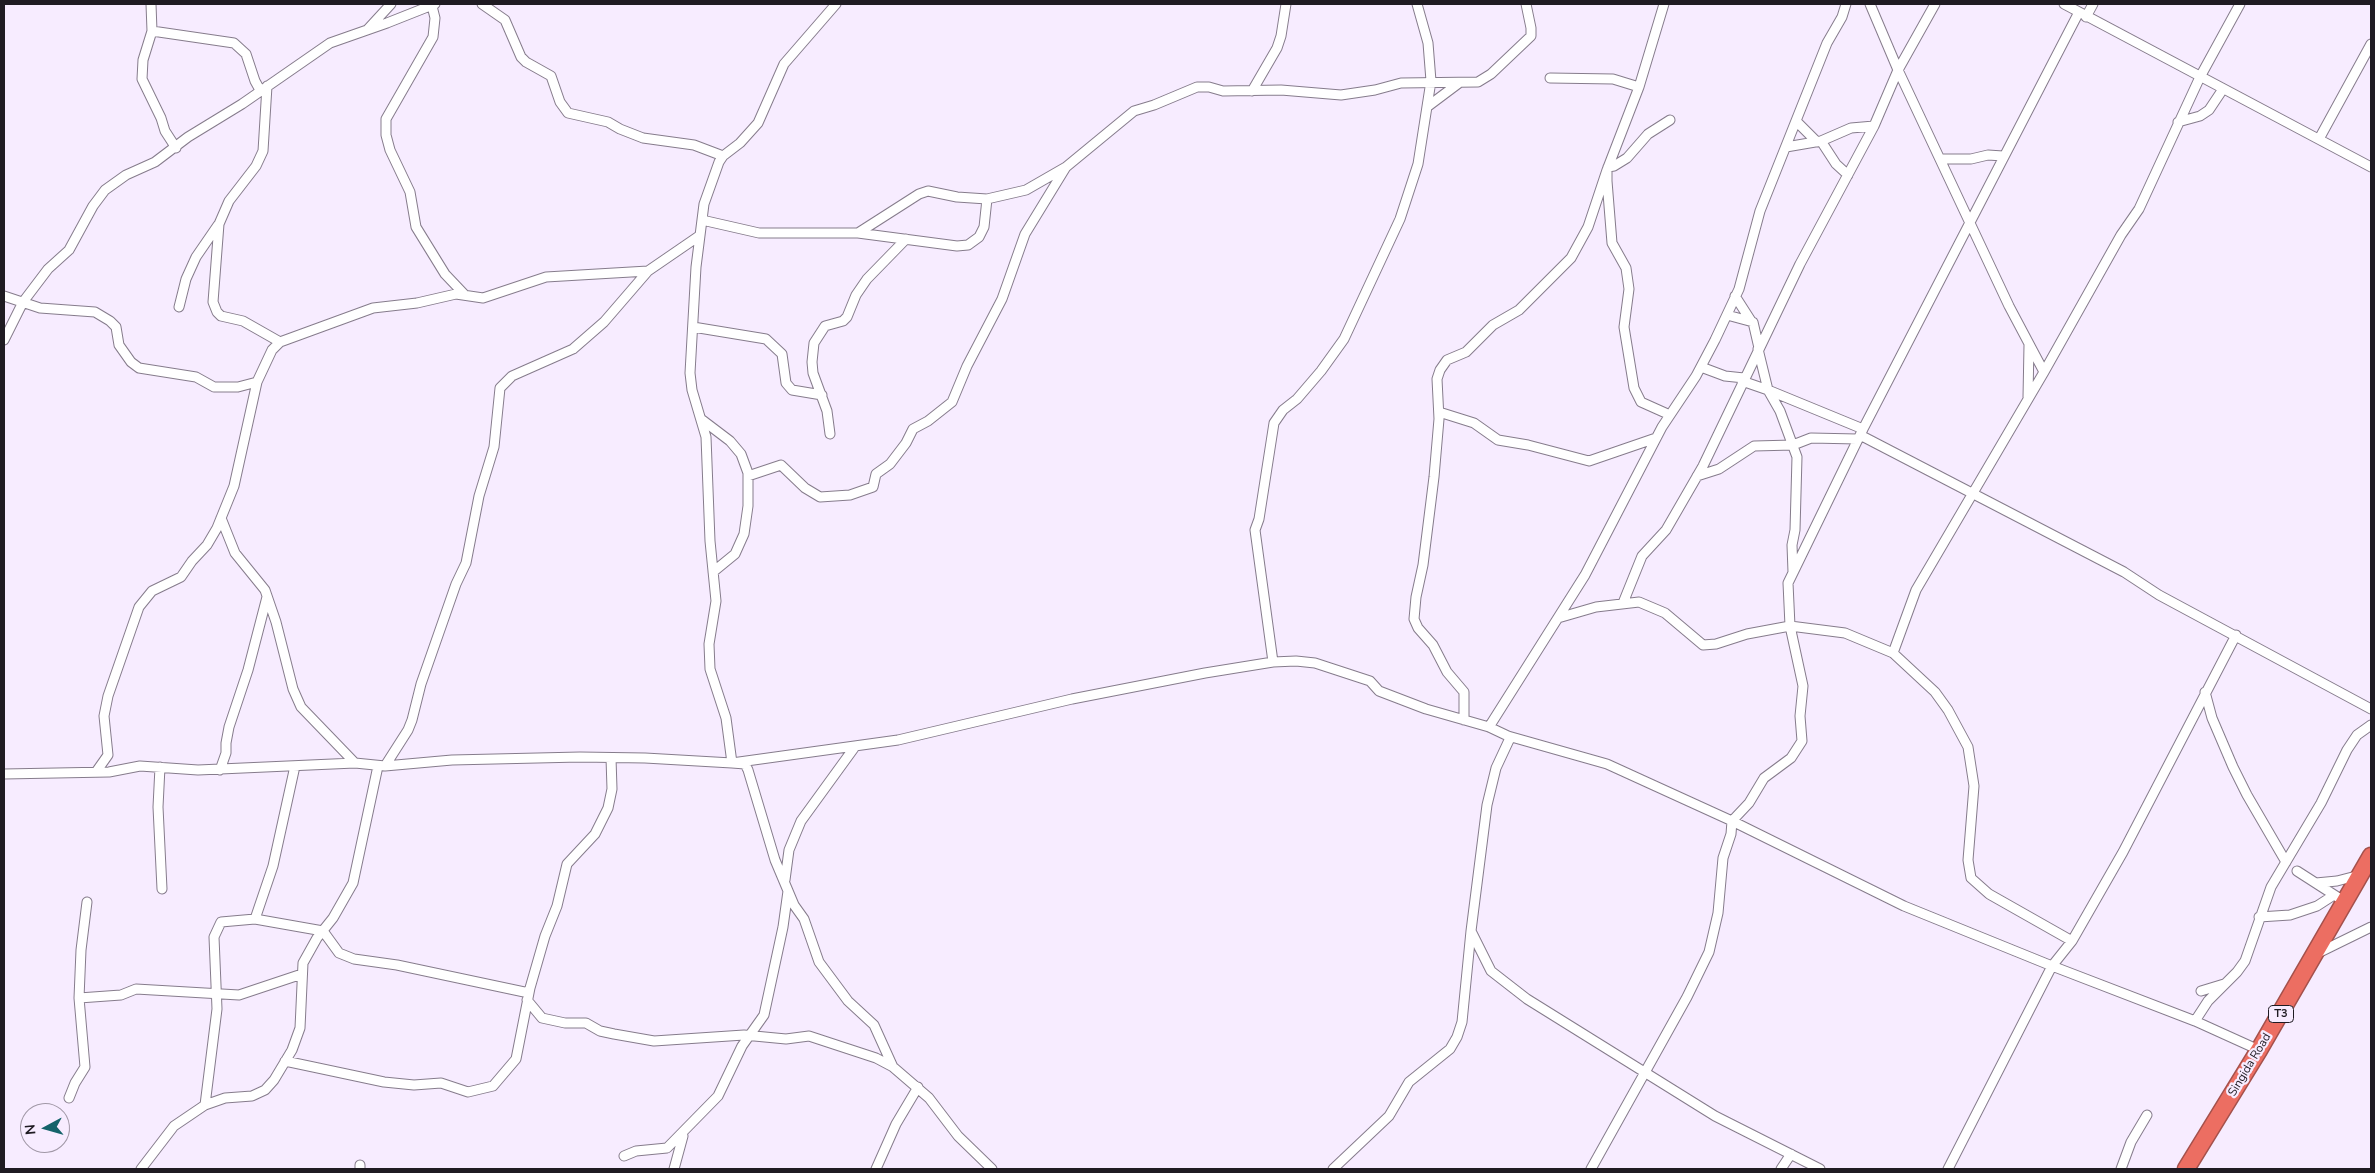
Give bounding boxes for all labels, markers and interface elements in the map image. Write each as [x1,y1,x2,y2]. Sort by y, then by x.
road number: T3 [2268,1006,2294,1022]
street label: Singida Road [2226,1031,2274,1099]
north arrow [20,1103,70,1153]
text: N [21,1123,41,1136]

